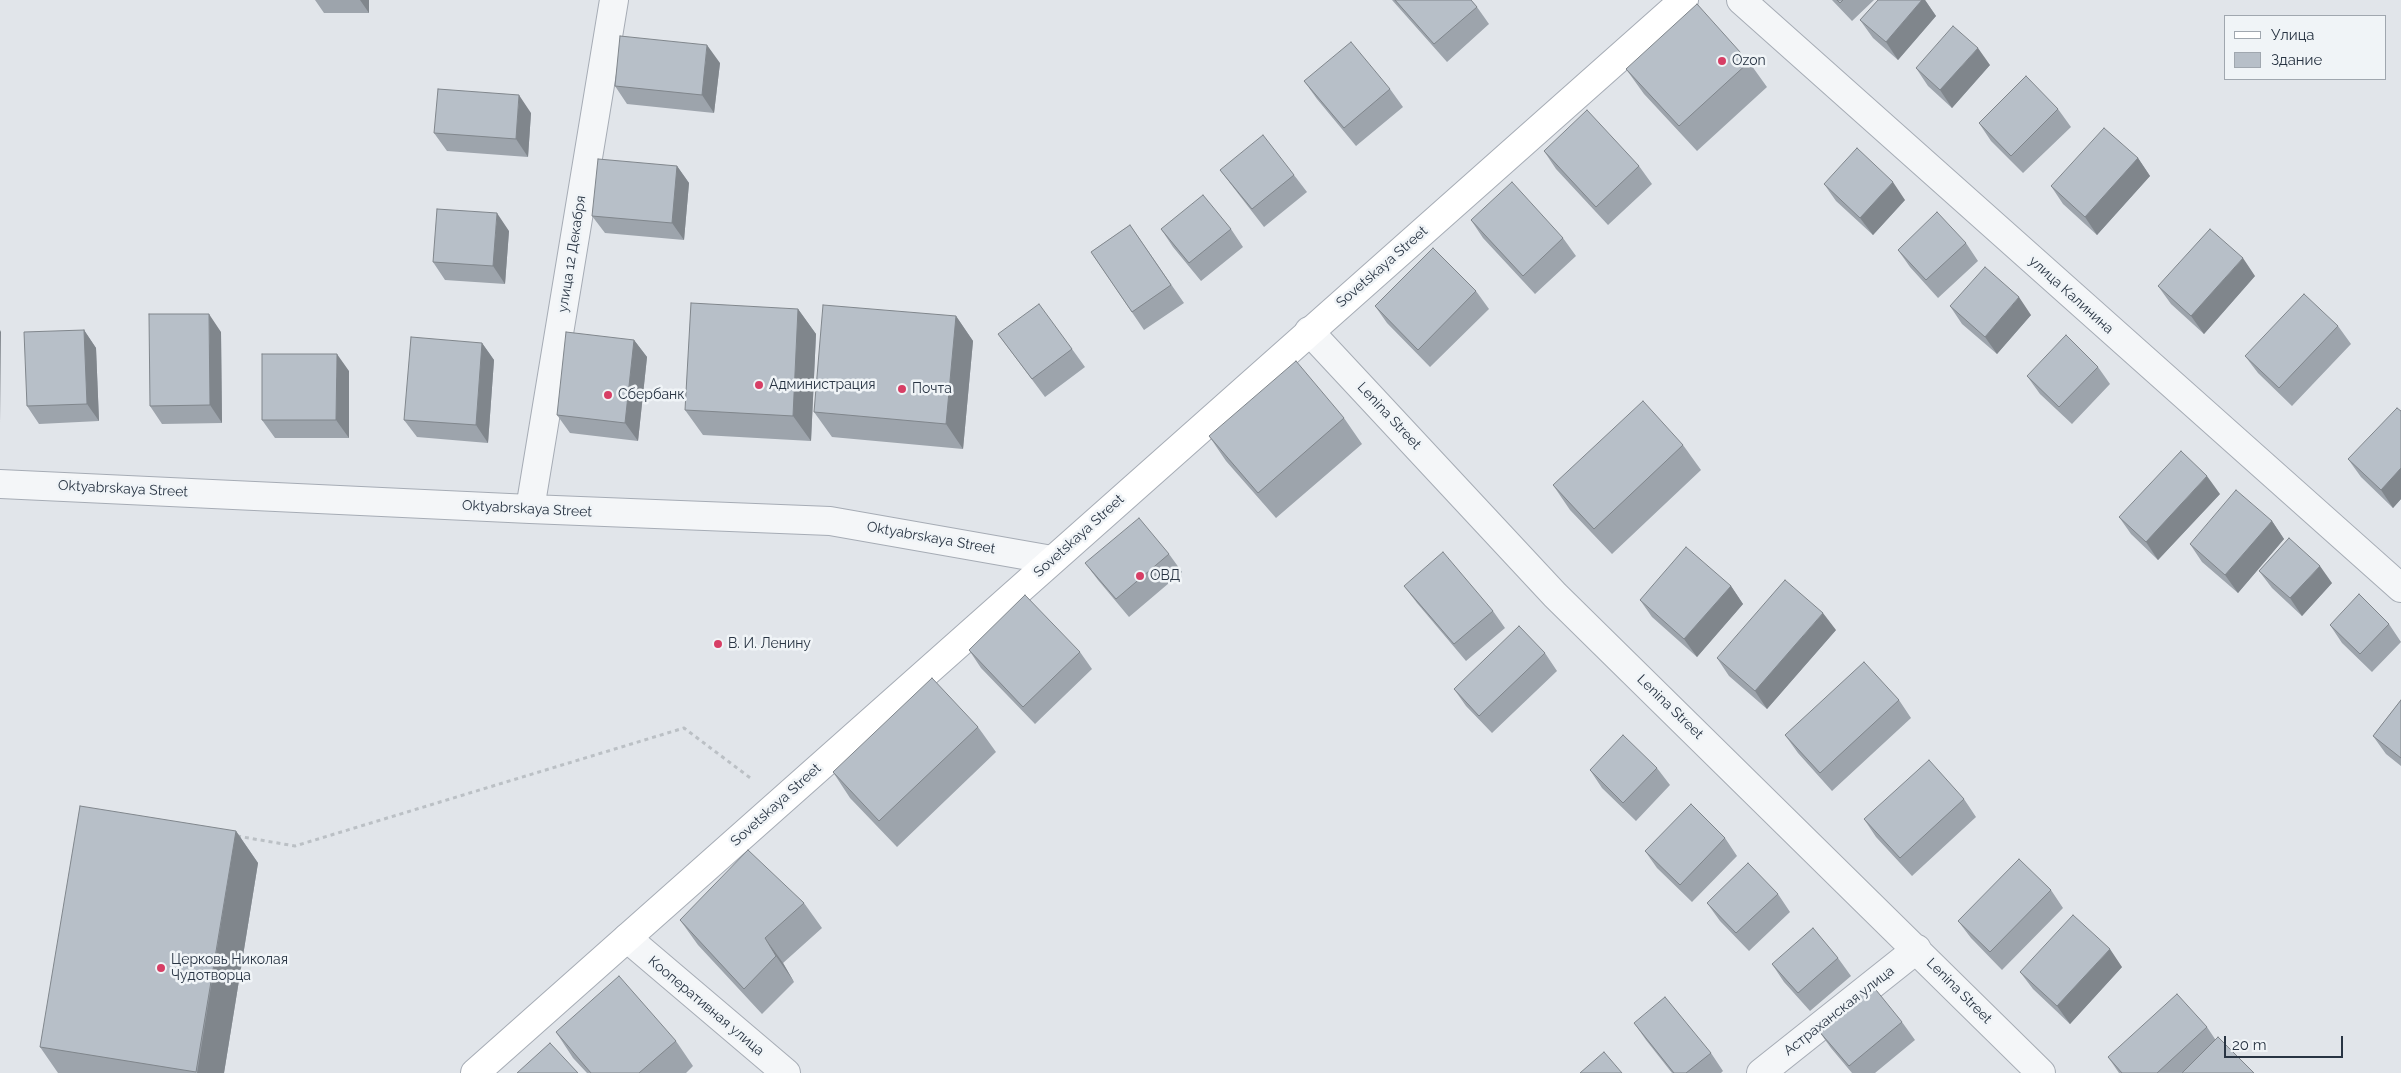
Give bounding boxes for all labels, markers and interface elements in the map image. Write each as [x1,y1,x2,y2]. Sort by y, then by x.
legend [2224,15,2386,80]
text: Улица [2271,26,2315,44]
text: Здание [2271,51,2322,69]
place label: Ozon [1732,53,1766,69]
marker: Ozon [1716,55,1728,67]
street label: улица 12 Декабря [554,194,590,314]
street label: Sovetskaya Street [1333,223,1431,311]
street label: улица Калинина [2025,253,2117,337]
place label: Администрация [769,377,875,393]
marker: Администрация [753,379,765,391]
street label: Lenina Street [1354,379,1424,453]
place label: Почта [912,381,952,397]
marker: Почта [896,383,908,395]
place label: Сбербанк [618,387,685,403]
marker: Сбербанк [602,389,614,401]
street label: Oktyabrskaya Street [58,477,188,501]
street label: Sovetskaya Street [1030,491,1128,581]
street label: Oktyabrskaya Street [462,497,592,521]
street label: Oktyabrskaya Street [865,518,997,558]
place label: ОВД [1150,568,1180,584]
marker: ОВД [1134,570,1146,582]
place label: В. И. Ленину [728,636,811,652]
marker: В. И. Ленину [712,638,724,650]
street label: Lenina Street [1633,671,1707,743]
street label: Sovetskaya Street [727,760,825,850]
place label: Церковь Николая Чудотворца [171,952,288,984]
street label: Кооперативная улица [645,953,767,1059]
street label: Lenina Street [1923,955,1995,1027]
marker: Церковь Николая Чудотворца [155,962,167,974]
street label: Астраханская улица [1780,963,1898,1059]
scale bar [2226,1026,2345,1058]
text: 20 m [2232,1036,2267,1054]

